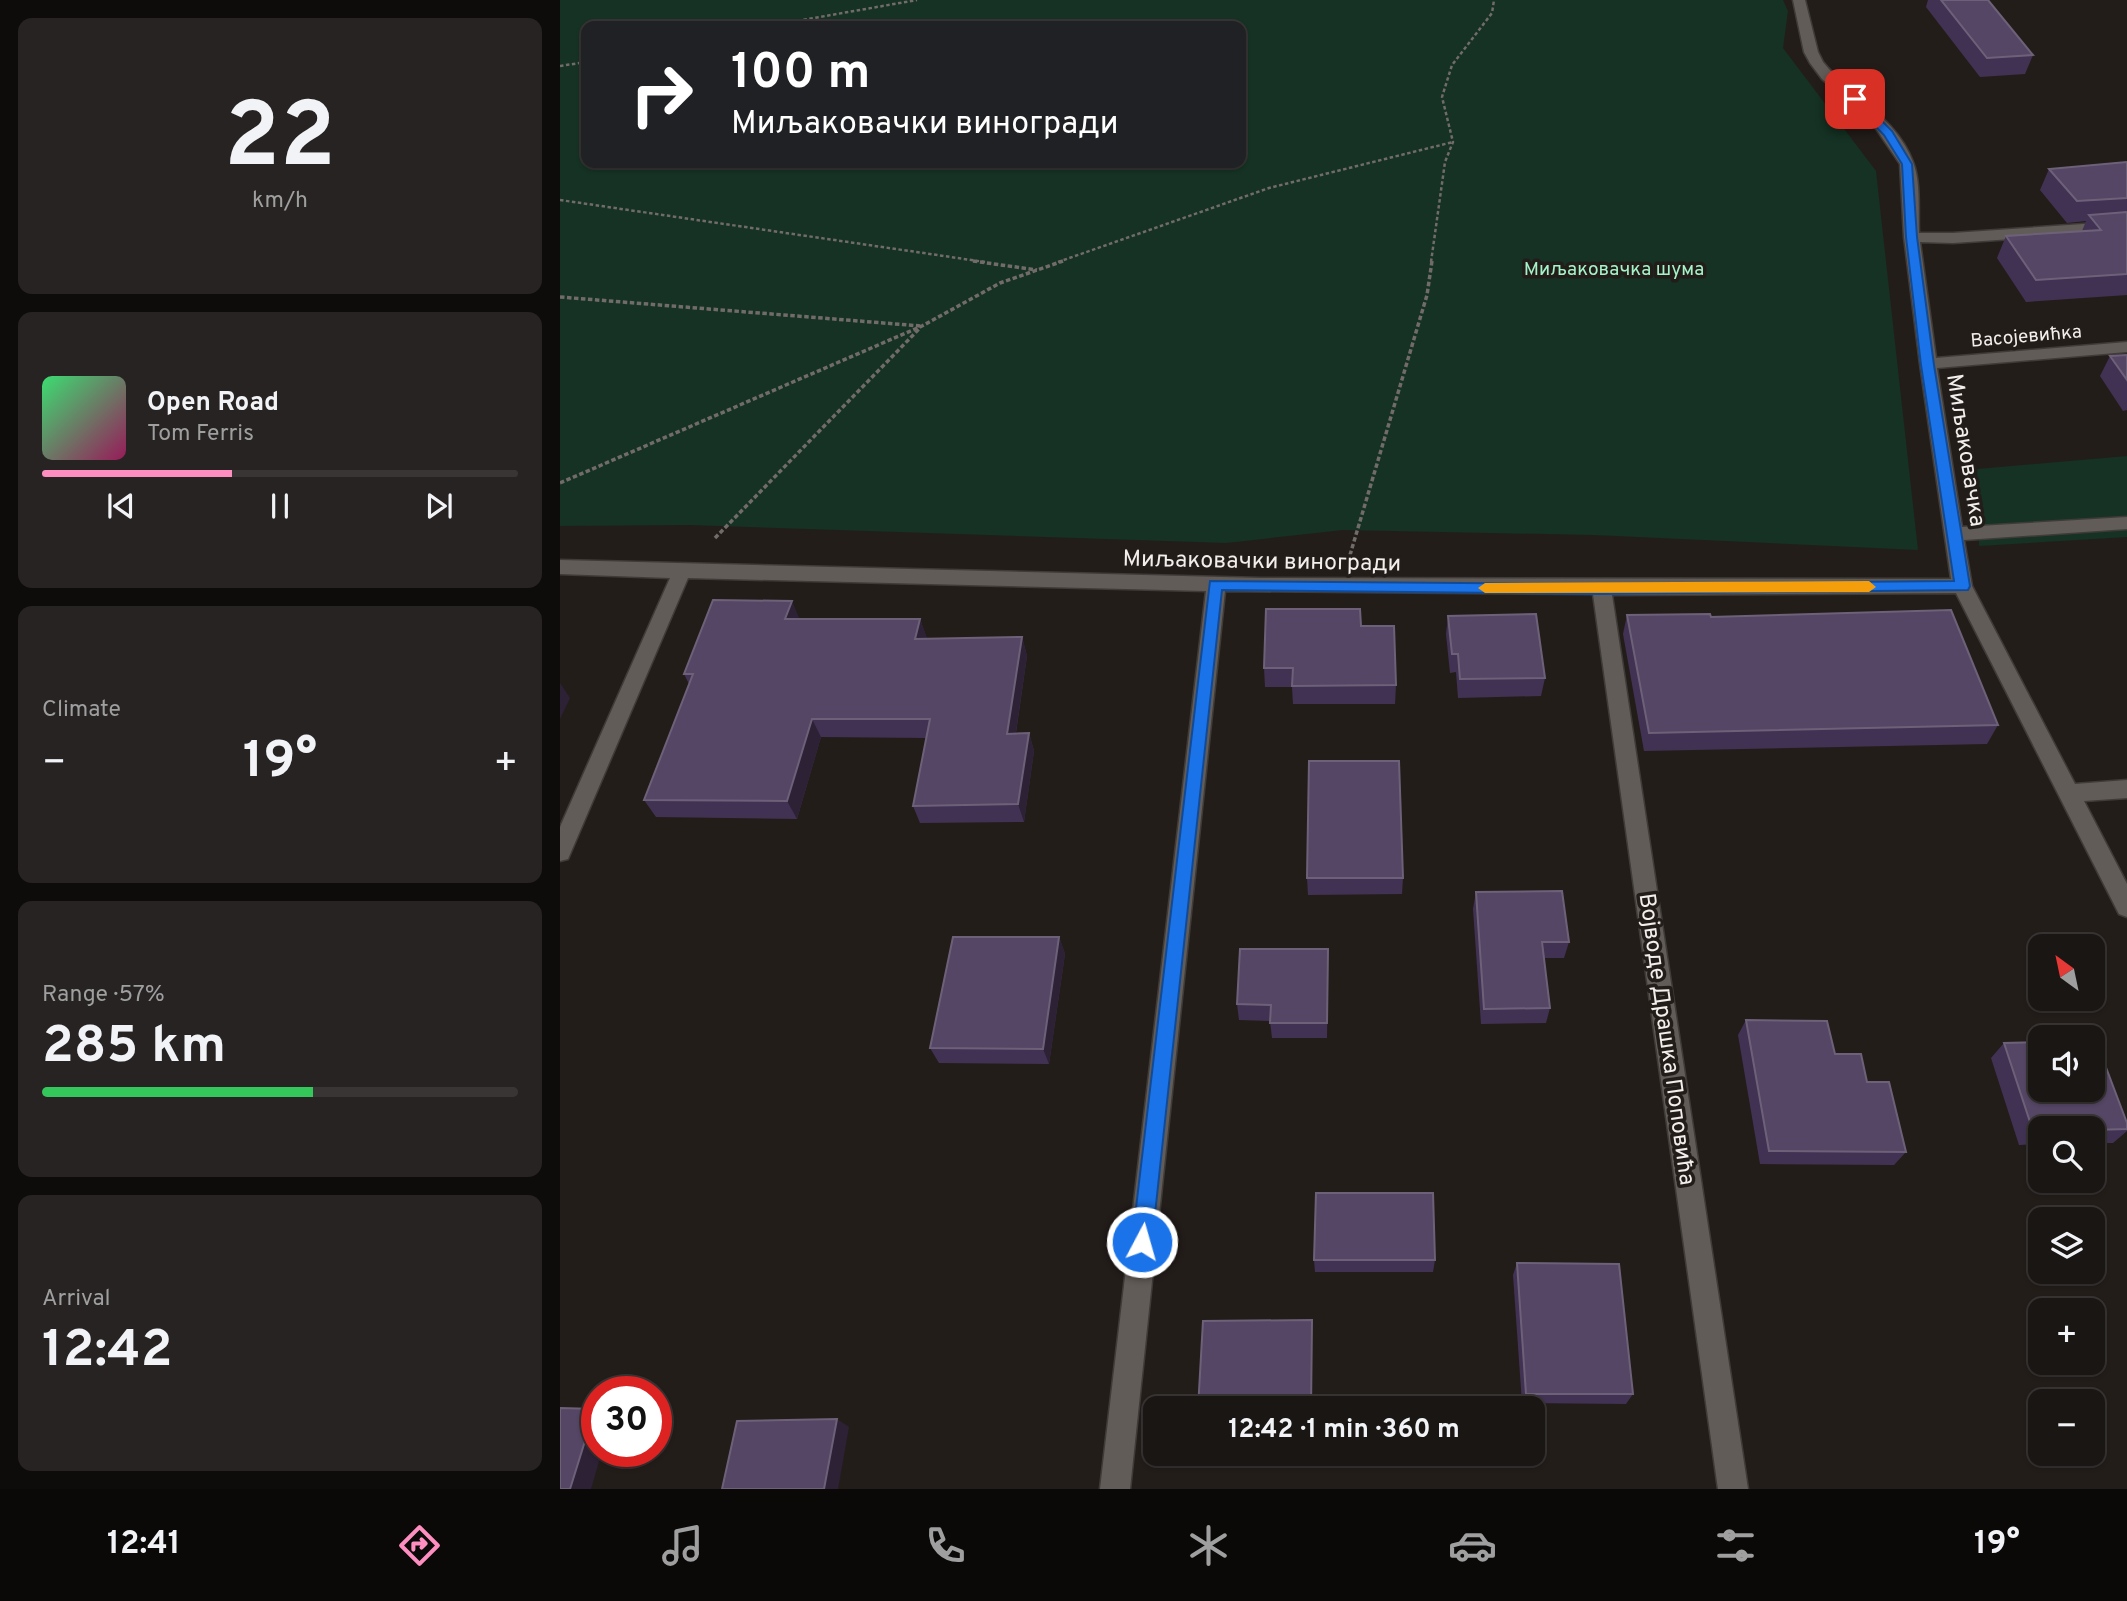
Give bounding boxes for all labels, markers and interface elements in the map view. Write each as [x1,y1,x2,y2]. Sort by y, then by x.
text: 100 m [731,44,870,106]
icon: right [616,49,707,140]
pin [1825,69,1885,129]
icon: arrive [1836,80,1874,118]
text: 22 [224,84,336,199]
text: Миљаковачки виногради [731,105,1119,145]
text: km/h [252,187,308,216]
park label: Миљаковачка шума [1524,258,1704,282]
street label: Васојевићка [1969,320,2083,354]
street label: Миљаковачка [1938,372,1991,529]
text: Open Road [147,387,279,420]
text: Tom Ferris [147,420,254,449]
icon: previous [102,487,140,525]
icon: pause [261,487,299,525]
icon: next [420,487,458,525]
street label: Миљаковачки виногради [1122,546,1401,579]
text: Climate [42,696,121,725]
text: 19° [243,730,317,796]
text: − [42,740,67,789]
text: + [493,740,518,789]
street label: Војводе Драшка Поповића [1631,891,1700,1187]
north arrow [2028,934,2105,1012]
map controls [2028,934,2105,1466]
text: Range · 57% [42,981,165,1010]
text: 285 km [42,1015,226,1081]
button: sound [2028,1025,2105,1102]
button: search [2028,1116,2105,1193]
position arrow [1105,1205,1179,1279]
button: layers [2028,1207,2105,1284]
text: Arrival [42,1285,111,1314]
button: + [2028,1298,2105,1375]
text: 12:42 [42,1319,172,1385]
speed limit sign: 30 [581,1376,672,1467]
button: − [2028,1389,2105,1466]
text: 12:42 · 1 min · 360 m [1228,1414,1460,1447]
icon: directions [395,1521,444,1570]
icon: music [658,1521,707,1570]
icon: phone [921,1521,970,1570]
icon: climate [1184,1521,1233,1570]
icon: car [1448,1521,1497,1570]
icon: filters [1711,1521,1760,1570]
text: 12:41 [107,1525,181,1565]
text: 19° [1974,1525,2020,1565]

